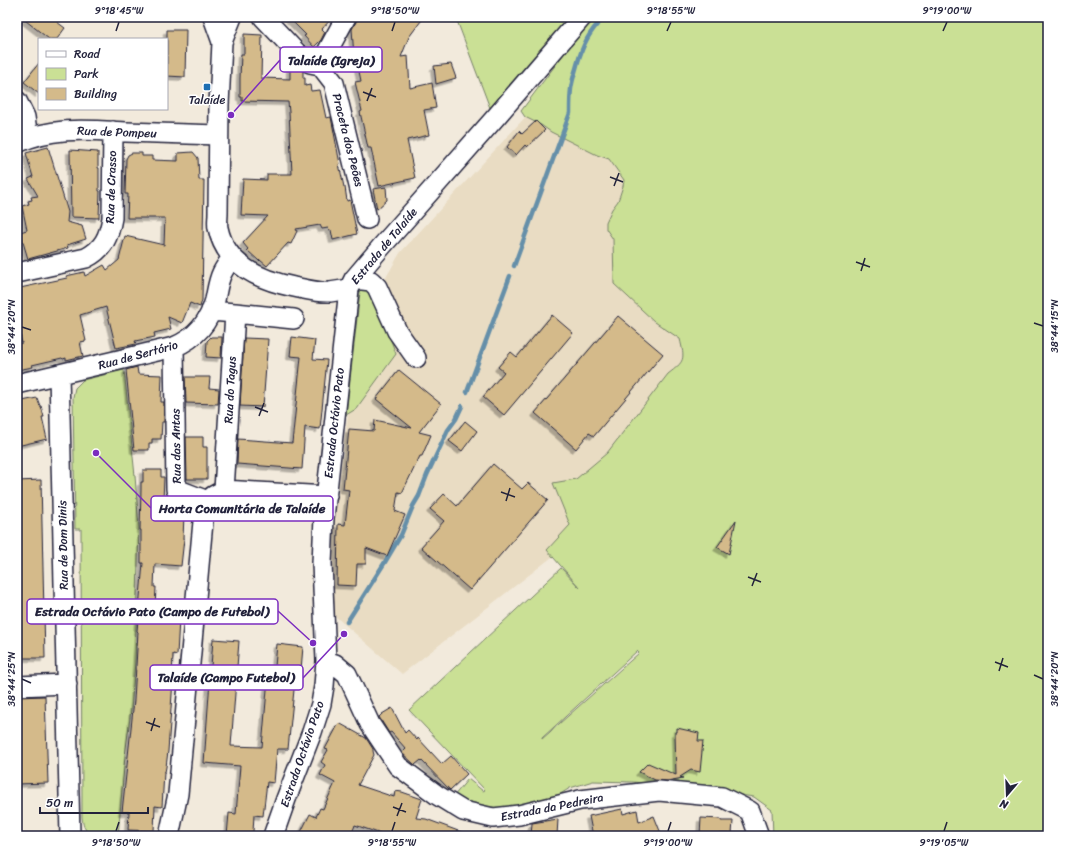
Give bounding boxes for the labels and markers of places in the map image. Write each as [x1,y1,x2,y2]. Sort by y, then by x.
callout: Talaíde (Igreja) [280,47,382,72]
marker: Talaíde [202,82,212,92]
place label: Talaíde [189,89,225,111]
callout: Horta Comunitária de Talaíde [151,496,333,521]
callout: Estrada Octávio Pato (Campo de Futebol) [27,599,278,624]
callout: Talaíde (Campo Futebol) [150,665,303,690]

